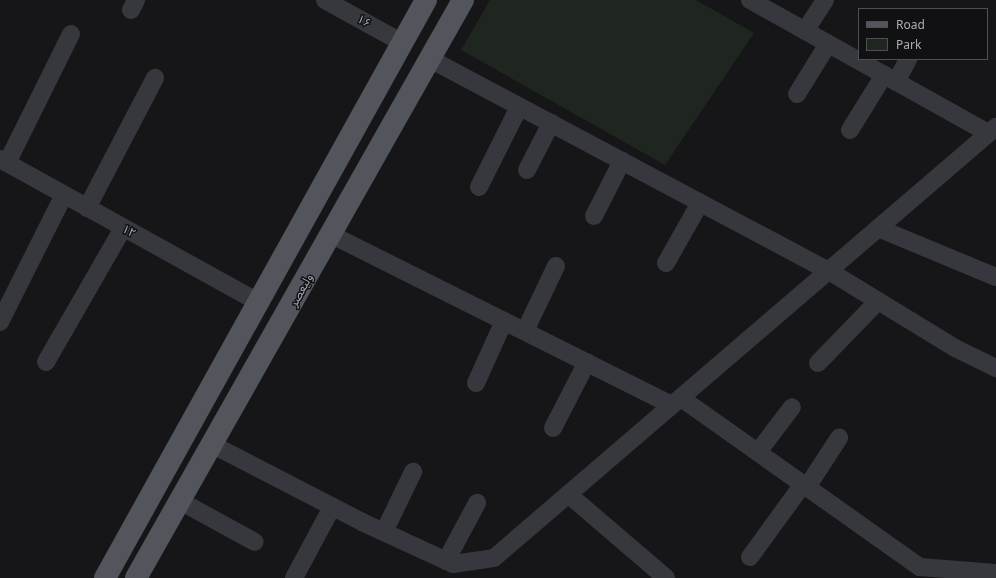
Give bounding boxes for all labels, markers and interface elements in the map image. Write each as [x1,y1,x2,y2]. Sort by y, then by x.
legend [858,8,988,60]
street label: ۱۶ [355,11,373,31]
text: Road [896,16,925,33]
text: Park [896,36,921,53]
street label: ۱۲ [120,221,138,241]
street label: ولیعصر [286,271,316,309]

